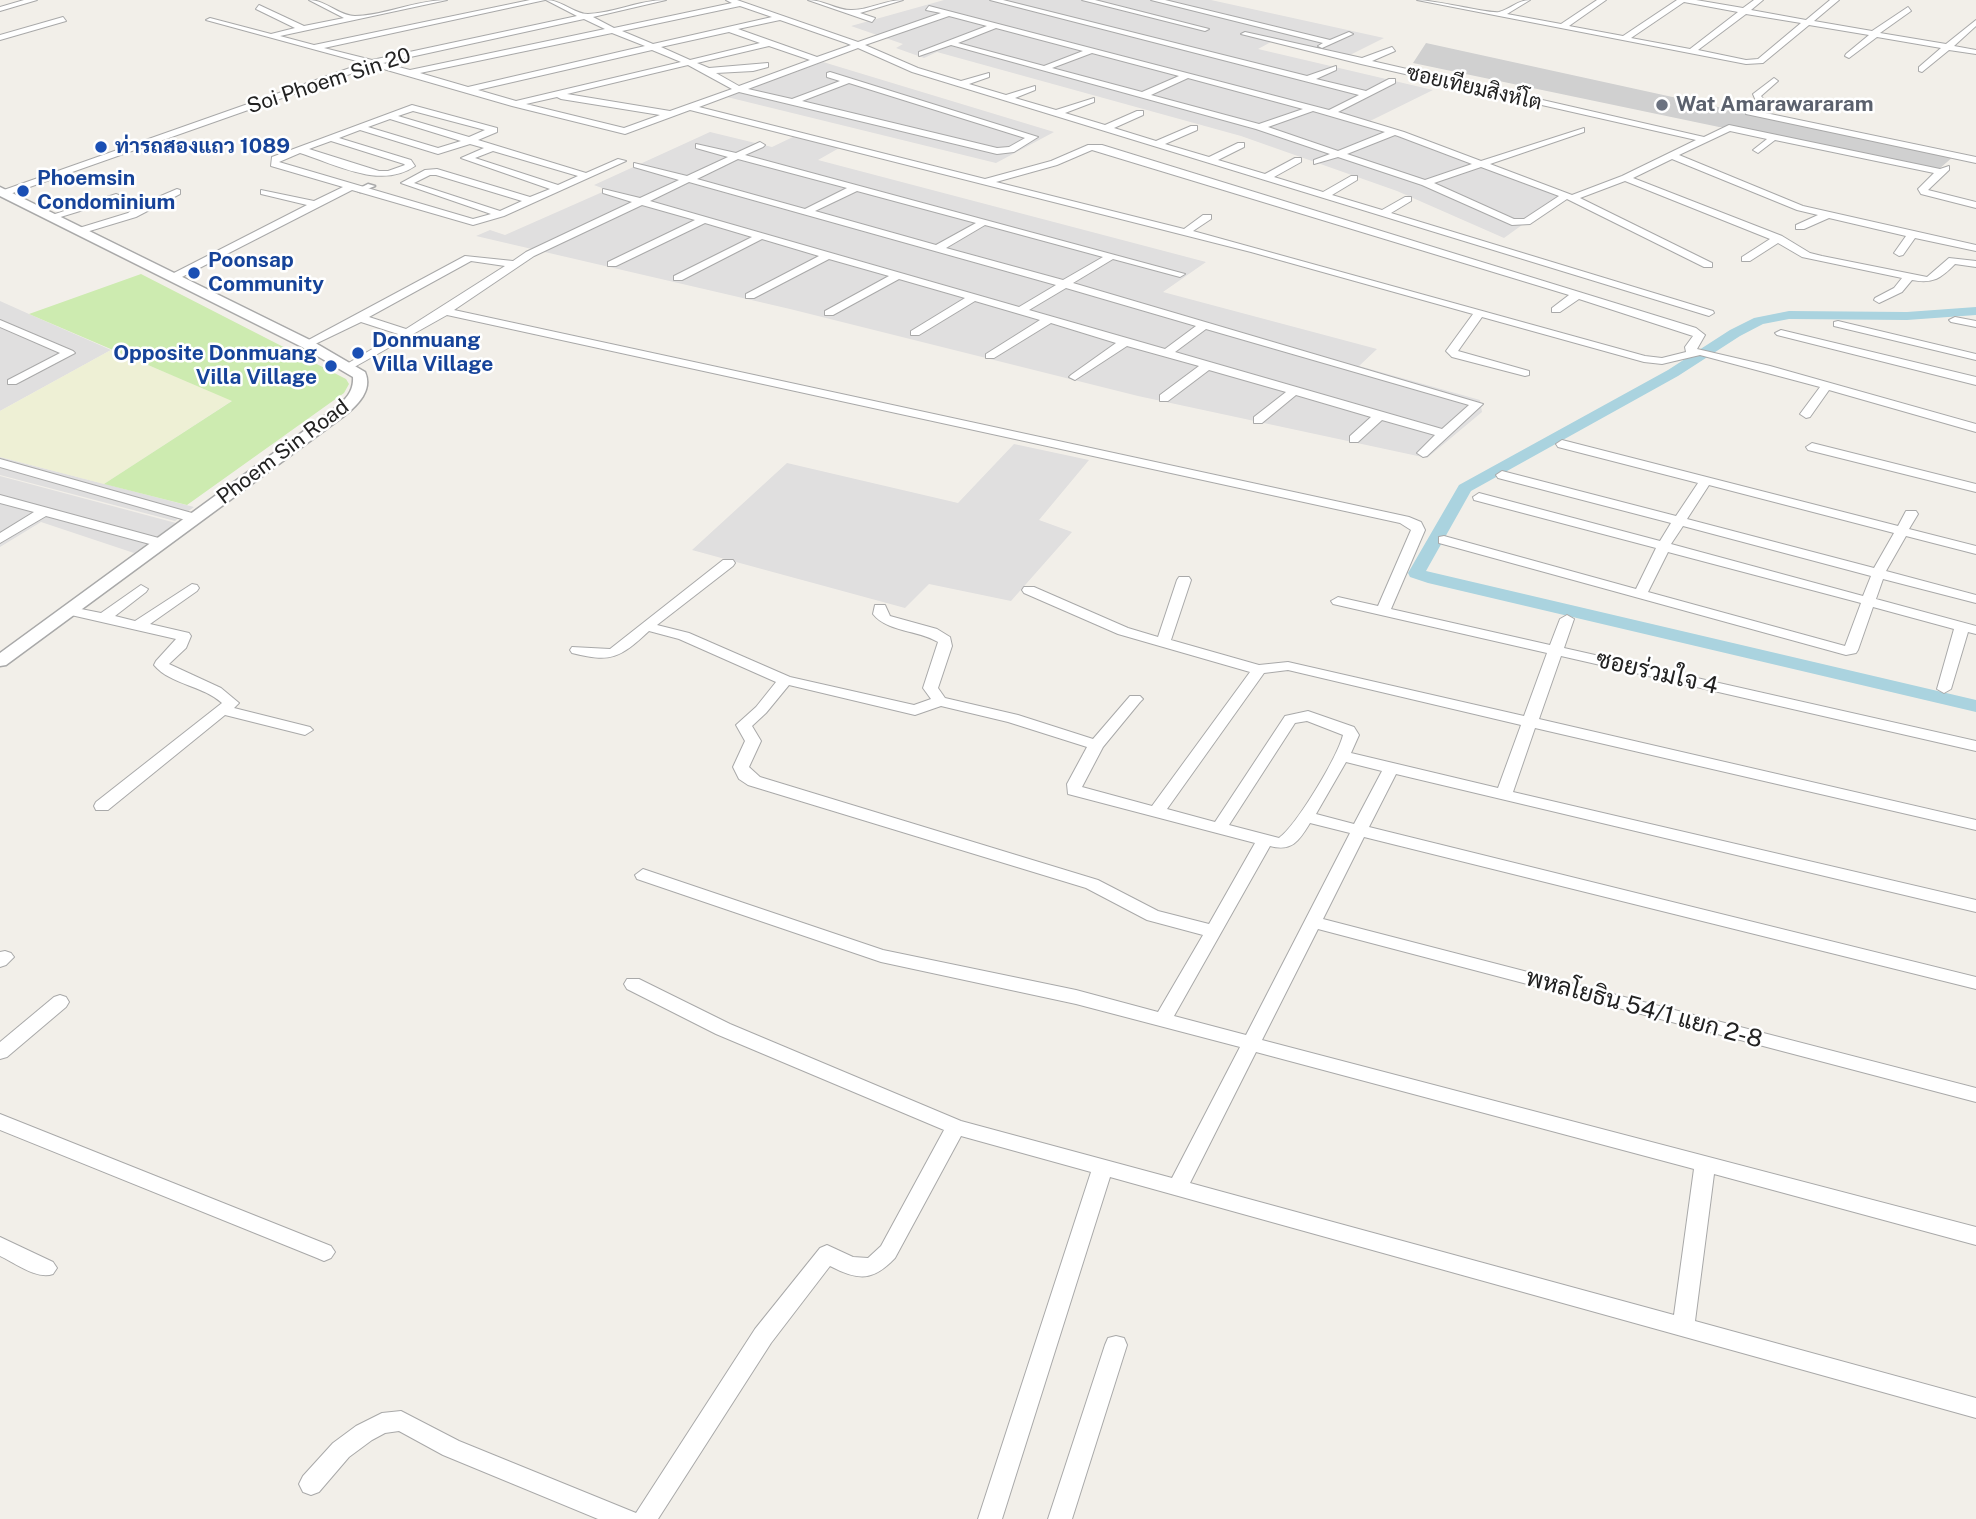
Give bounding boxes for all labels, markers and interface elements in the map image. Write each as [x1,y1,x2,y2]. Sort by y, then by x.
street label: Soi Phoem Sin 20 [244,43,414,119]
street label: ซอยเทียมสิงห์โต [1404,60,1544,116]
place label: Wat Amarawararam [1676,92,1874,118]
marker: Wat Amarawararam [1654,97,1670,113]
place label: ท่ารถสองแถว 1089 [115,134,290,160]
marker: ท่ารถสองแถว 1089 [93,139,109,155]
place label: Phoemsin Condominium [37,166,175,216]
marker: Phoemsin Condominium [15,183,31,199]
place label: Poonsap Community [208,248,324,298]
marker: Poonsap Community [186,265,202,281]
place label: Donmuang Villa Village [372,328,493,378]
place label: Opposite Donmuang Villa Village [113,341,317,391]
marker: Donmuang Villa Village [350,345,366,361]
marker: Opposite Donmuang Villa Village [323,358,339,374]
street label: Phoem Sin Road [212,394,354,510]
street label: ซอยร่วมใจ 4 [1593,645,1721,701]
street label: พหลโยธิน 54/1 แยก 2-8 [1522,964,1766,1054]

